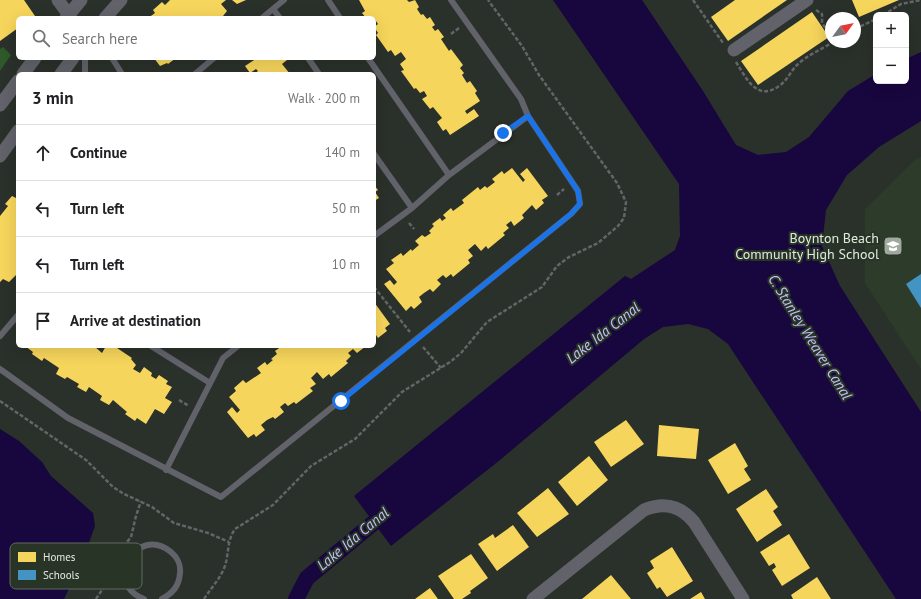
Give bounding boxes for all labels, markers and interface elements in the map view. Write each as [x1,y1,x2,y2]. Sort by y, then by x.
north arrow [825,12,861,48]
map controls [873,12,909,84]
button: + [873,12,909,48]
search box [16,16,376,60]
icon: search [30,27,52,49]
text: Search here [62,29,138,48]
button: − [873,48,909,84]
text: 3 min [32,87,73,109]
text: Walk · 200 m [288,90,360,107]
route end [494,124,512,142]
icon: ahead [32,142,54,164]
text: Continue [70,143,127,162]
text: 140 m [325,144,360,161]
icon: left [32,198,54,220]
text: Turn left [70,199,124,218]
text: 50 m [332,200,360,217]
place label: Boynton Beach Community High School [735,229,879,263]
school or university icon: Boynton Beach Community High School [882,235,904,257]
icon: left [32,254,54,276]
text: Turn left [70,255,124,274]
text: 10 m [332,256,360,273]
water label: C. Stanley Weaver Canal [764,270,857,403]
water label: Lake Ida Canal [562,298,643,367]
icon: arrive [32,310,54,332]
text: Arrive at destination [70,311,201,330]
route start [332,392,350,410]
water label: Lake Ida Canal [313,503,393,574]
legend [10,543,142,589]
text: Homes [43,550,76,564]
text: Schools [43,568,80,582]

